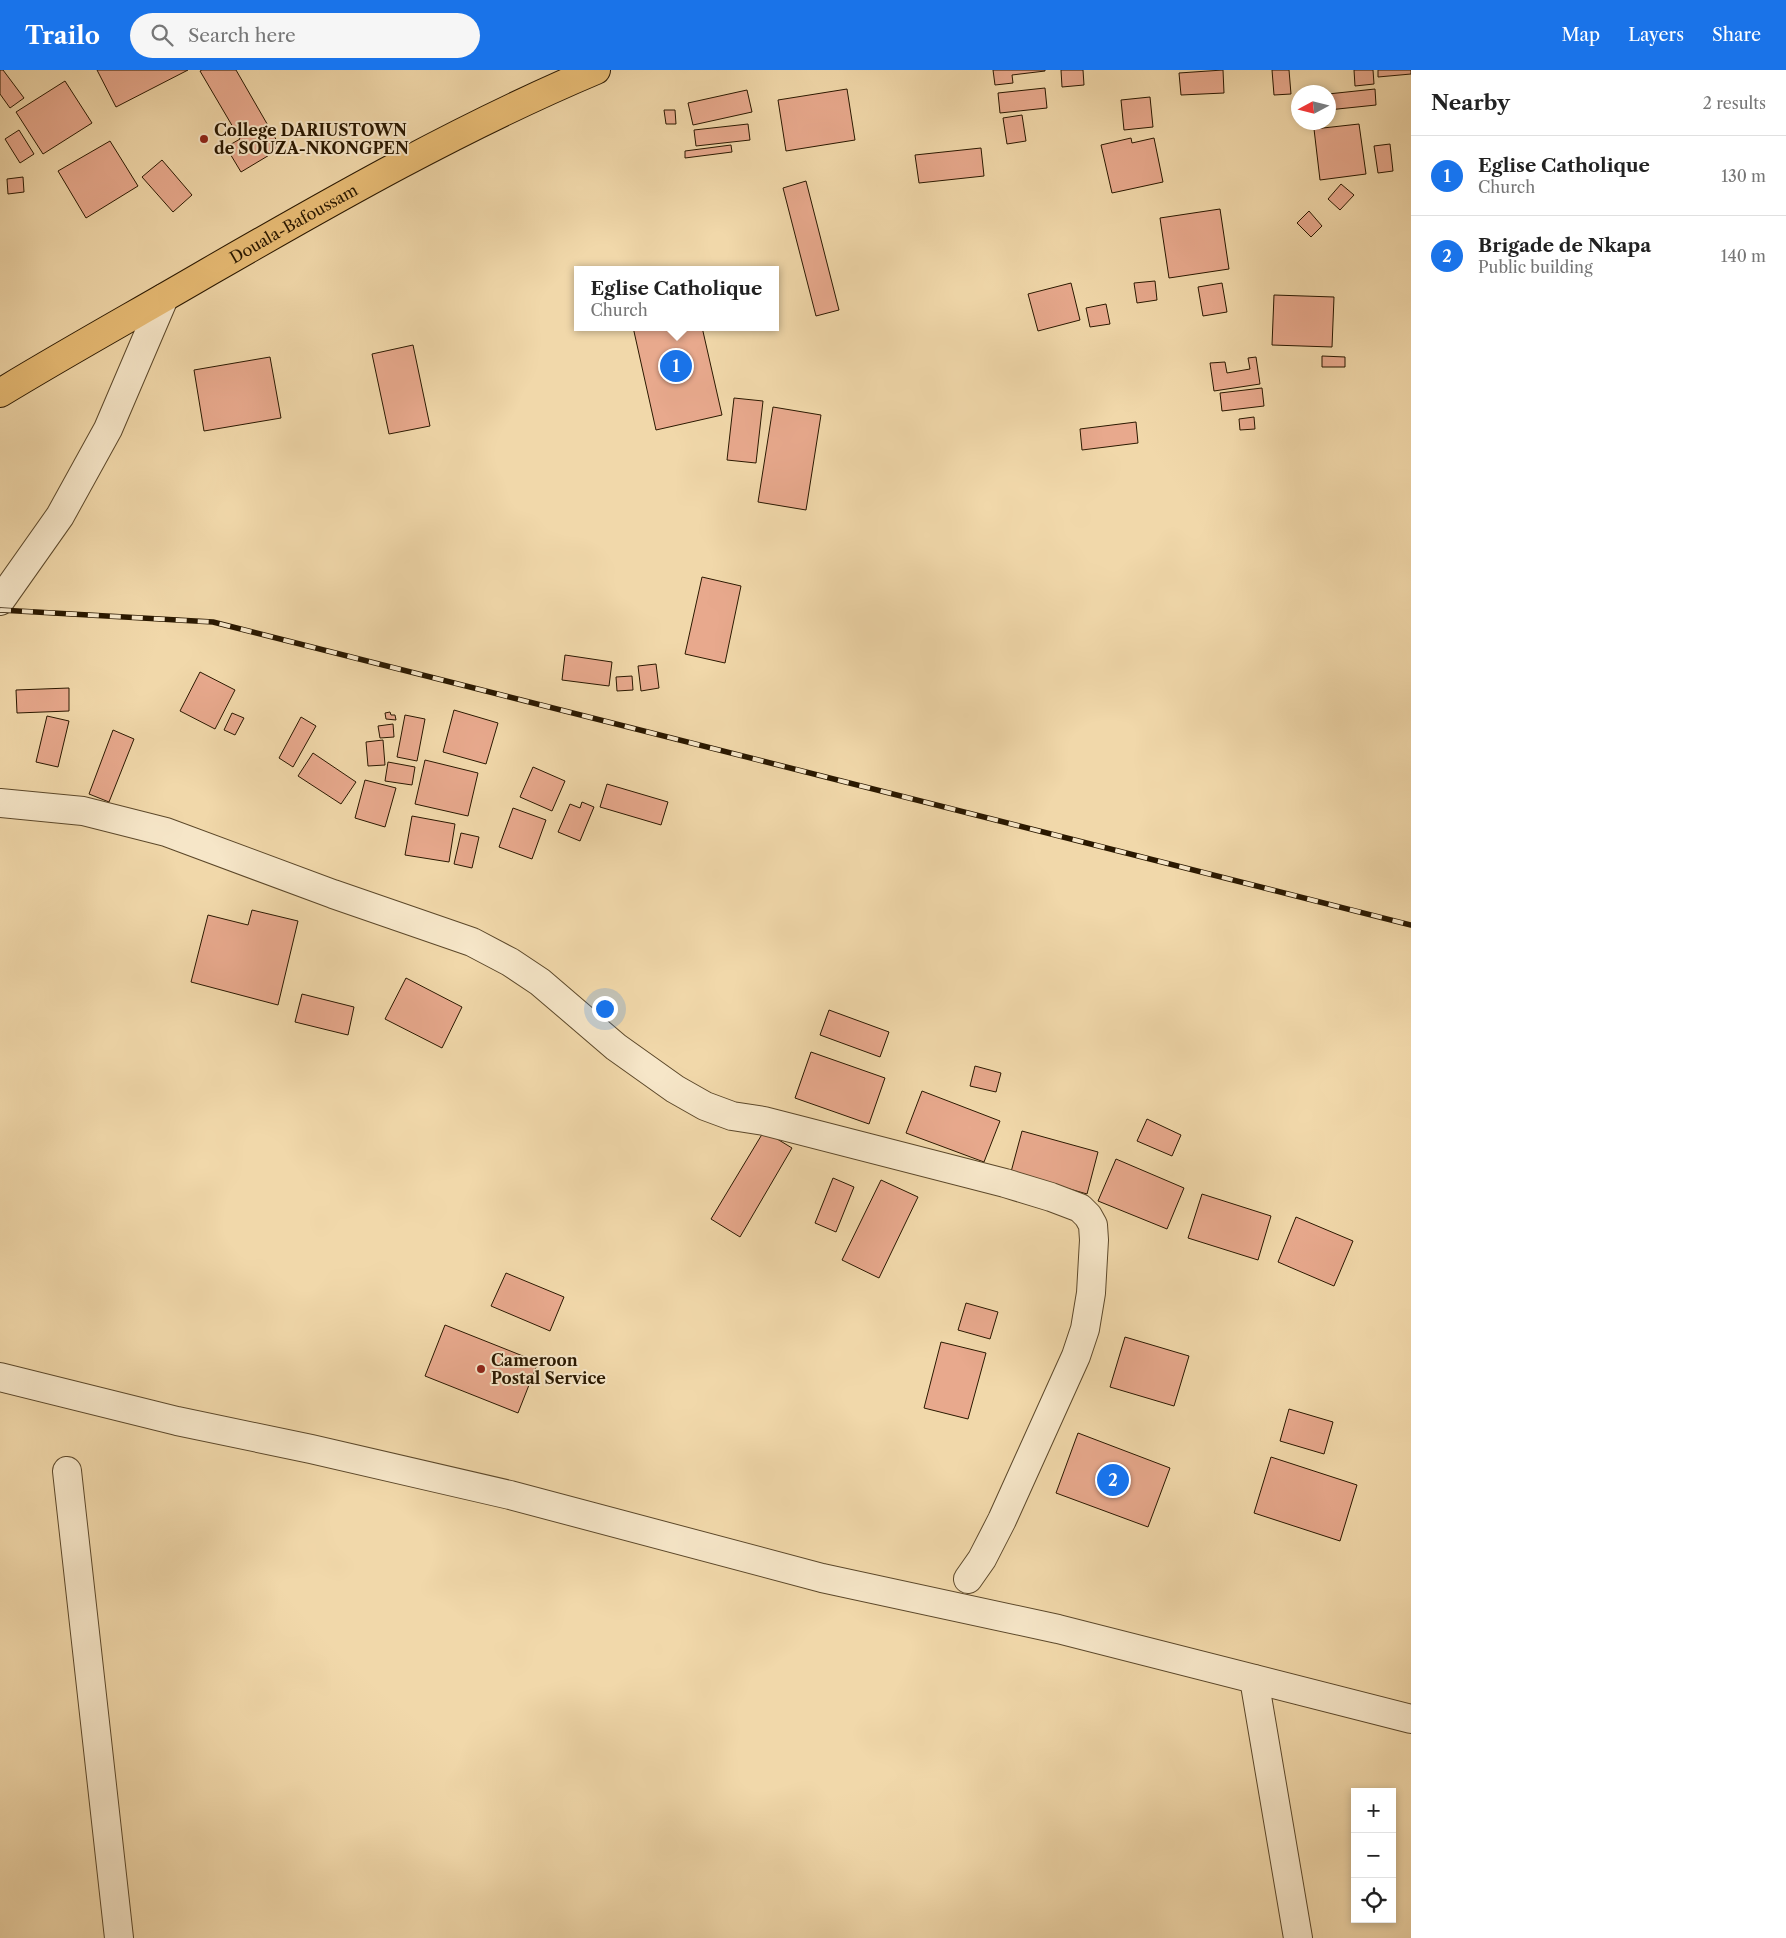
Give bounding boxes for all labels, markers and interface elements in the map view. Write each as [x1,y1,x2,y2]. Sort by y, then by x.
search box [130,13,480,58]
text: Trailo [25,21,100,50]
icon: search [148,21,176,49]
text: Search here [188,24,296,47]
text: Map [1562,24,1600,46]
text: Layers [1628,24,1684,46]
text: Share [1712,24,1761,46]
north arrow [1291,85,1336,130]
text: Nearby [1431,90,1510,115]
text: 2 results [1703,93,1766,113]
place label: College DARIUSTOWN de SOUZA-NKONGPEN [214,120,409,158]
marker: College DARIUSTOWN de SOUZA-NKONGPEN [198,133,210,145]
text: Eglise Catholique [1478,154,1650,177]
text: 1 [1443,166,1451,186]
text: 130 m [1721,166,1766,186]
text: Church [1478,177,1535,197]
street label: Douala-Bafoussam [226,179,361,268]
text: Brigade de Nkapa [1478,234,1651,257]
text: 2 [1442,246,1452,266]
text: 140 m [1721,246,1766,266]
text: Public building [1478,257,1593,277]
popup [574,266,779,331]
text: Eglise Catholique [591,277,762,300]
text: Church [591,300,648,320]
pin: 1 [660,347,692,385]
your location [592,996,618,1022]
place label: Cameroon Postal Service [491,1350,606,1388]
marker: Cameroon Postal Service [475,1363,487,1375]
pin: 2 [1097,1461,1129,1499]
map controls [1351,1788,1396,1923]
button: + [1351,1788,1396,1833]
button: − [1351,1833,1396,1878]
button: locate [1351,1878,1396,1923]

